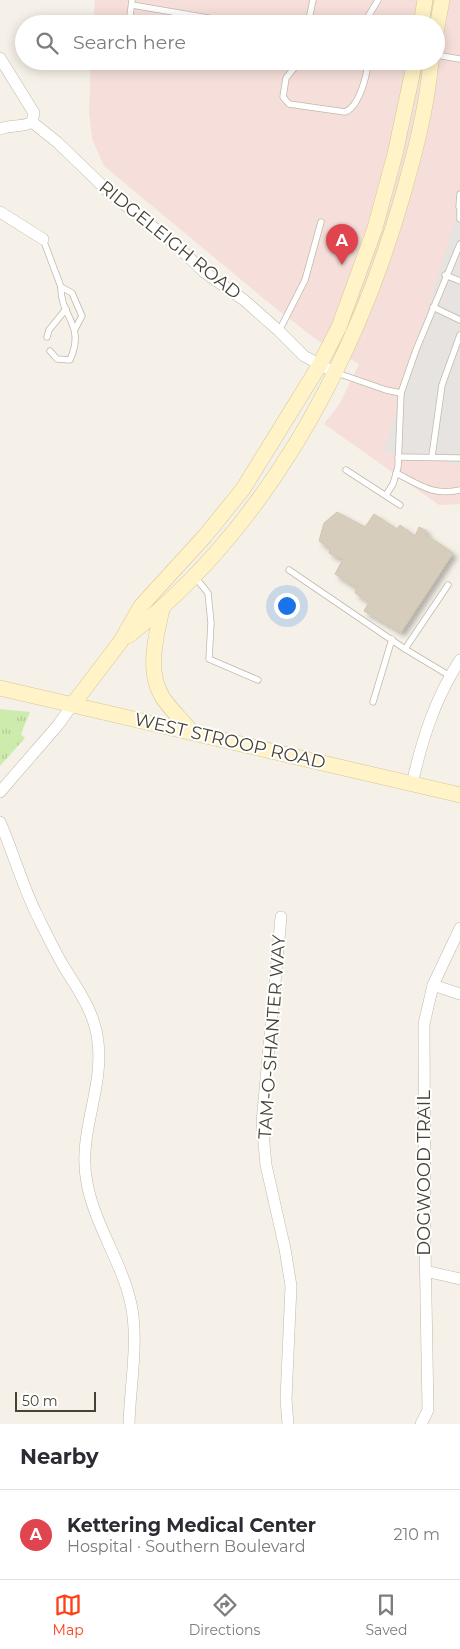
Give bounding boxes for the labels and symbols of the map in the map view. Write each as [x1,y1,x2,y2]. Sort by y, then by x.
street label: RIDGELEIGH ROAD [95,176,245,304]
pin: A [326,224,358,265]
your location [274,593,300,619]
street label: WEST STROOP ROAD [132,708,328,774]
street label: TAM-O-SHANTER WAY [254,934,290,1140]
street label: DOGWOOD TRAIL [413,1090,435,1256]
scale bar [15,1389,96,1412]

